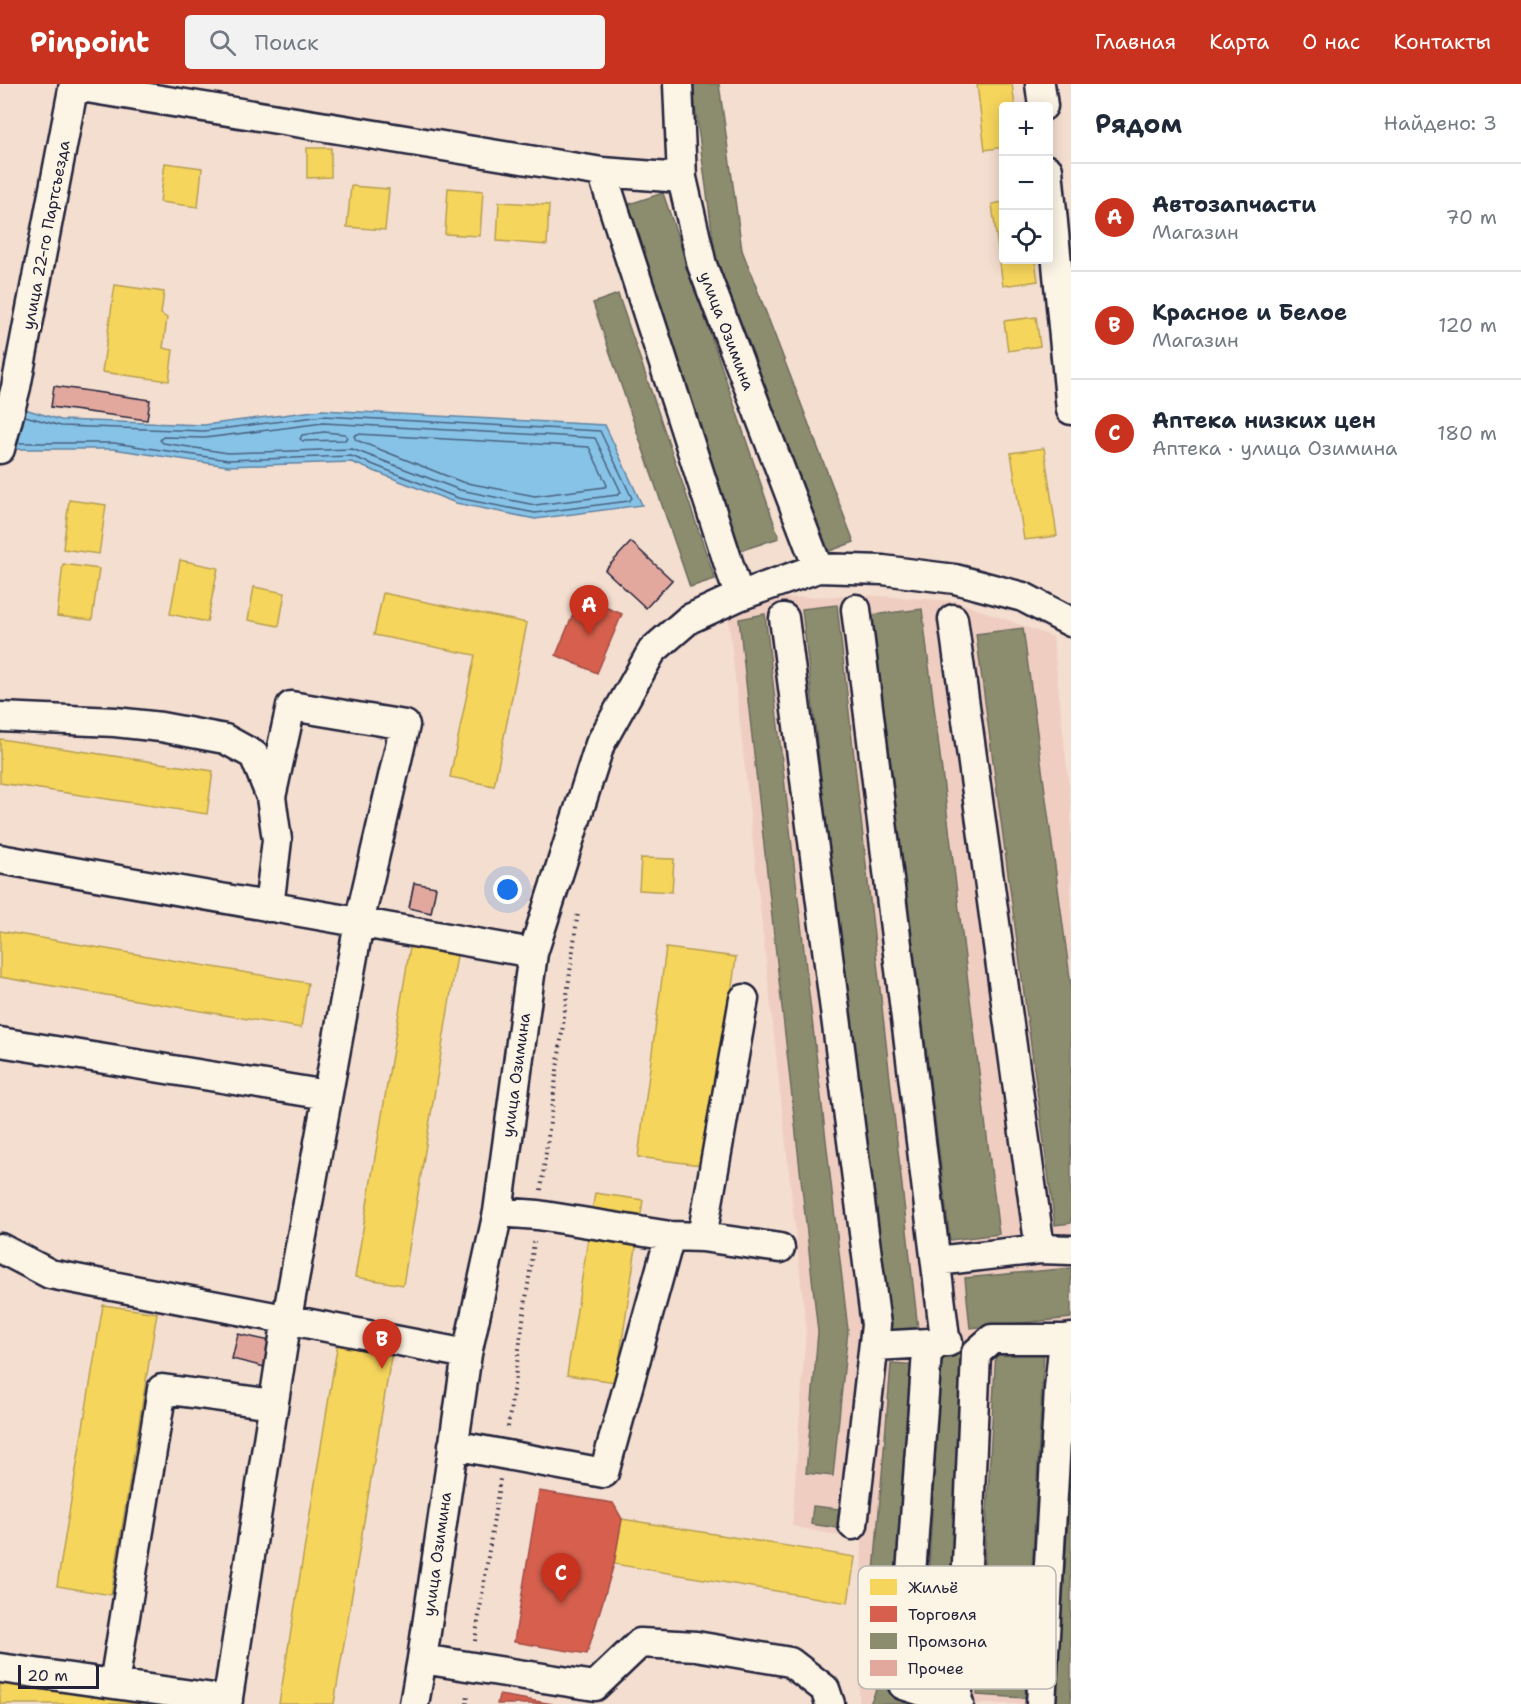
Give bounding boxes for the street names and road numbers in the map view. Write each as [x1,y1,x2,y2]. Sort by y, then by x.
street label: улица 22-го Партсъезда [17,138,75,331]
street label: улица Озимина [695,269,759,393]
street label: улица Озимина [497,1011,535,1139]
street label: улица Озимина [418,1490,456,1618]

